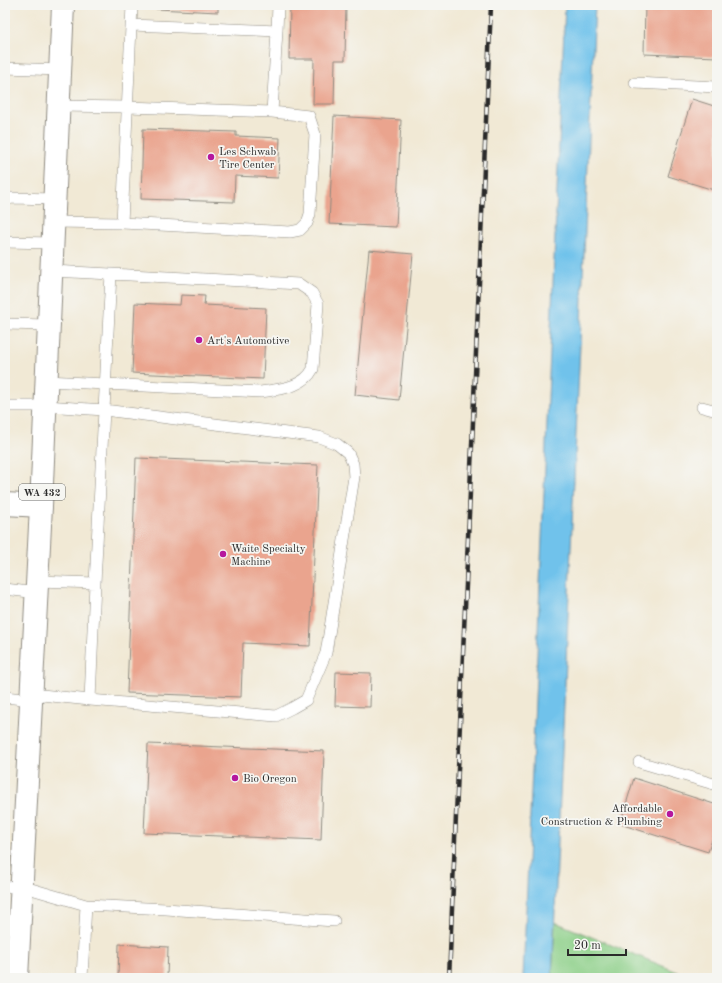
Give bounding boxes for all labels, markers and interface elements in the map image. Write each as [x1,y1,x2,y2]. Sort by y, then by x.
place label: Les Schwab Tire Center [219,147,277,171]
marker: Les Schwab Tire Center [206,152,216,162]
marker: Art's Automotive [194,335,204,345]
place label: Art's Automotive [207,336,289,347]
road number: WA 432 [19,484,65,500]
place label: Waite Specialty Machine [231,544,306,568]
marker: Waite Specialty Machine [218,549,228,559]
marker: Bio Oregon [230,773,240,783]
place label: Bio Oregon [243,774,297,785]
place label: Affordable Construction & Plumbing [541,804,662,828]
marker: Affordable Construction & Plumbing [665,809,675,819]
scale bar [568,931,626,957]
text: 20 m [574,940,601,952]

